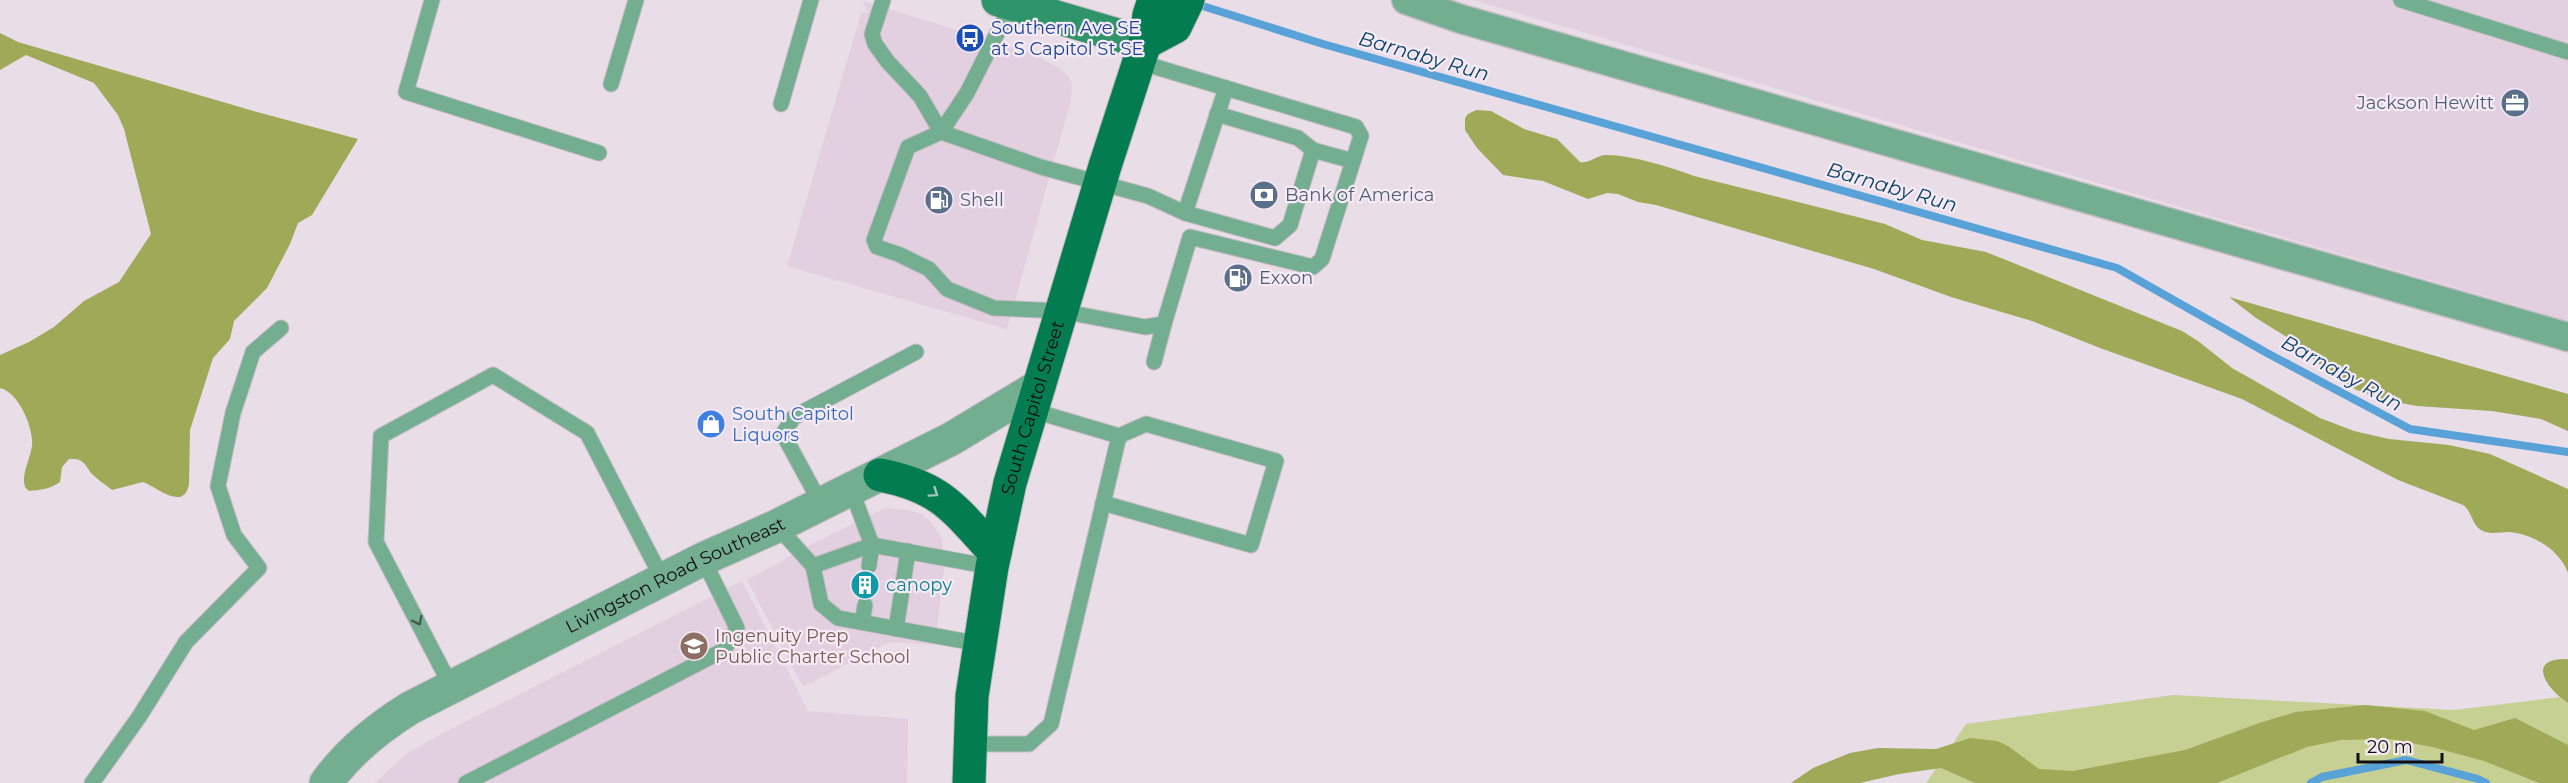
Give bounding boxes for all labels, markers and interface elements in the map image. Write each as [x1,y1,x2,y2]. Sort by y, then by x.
place label: Southern Ave SE at S Capitol St SE [991,17,1144,60]
bus stop icon: Southern Ave SE at S Capitol St SE [954,22,986,54]
water label: Barnaby Run [1356,26,1492,86]
office icon: Jackson Hewitt [2499,87,2531,119]
place label: Jackson Hewitt [2356,92,2494,114]
water label: Barnaby Run [1824,157,1960,217]
bank icon: Bank of America [1248,179,1280,211]
fuel station icon: Shell [923,184,955,216]
place label: Bank of America [1285,184,1435,206]
place label: Shell [960,189,1004,211]
fuel station icon: Exxon [1222,262,1254,294]
place label: Exxon [1259,267,1313,289]
street label: South Capitol Street [997,318,1069,497]
water label: Barnaby Run [2277,330,2407,416]
place label: South Capitol Liquors [732,403,854,446]
shop icon: South Capitol Liquors [695,408,727,440]
one-way arrow [928,486,939,497]
street label: Livingston Road Southeast [562,513,789,638]
building icon: canopy [849,569,881,601]
place label: canopy [886,574,952,596]
one-way arrow [410,615,422,626]
place label: Ingenuity Prep Public Charter School [715,625,910,668]
school or university icon: Ingenuity Prep Public Charter School [678,630,710,662]
scale bar [2358,726,2442,764]
text: 20 m [2367,736,2413,758]

